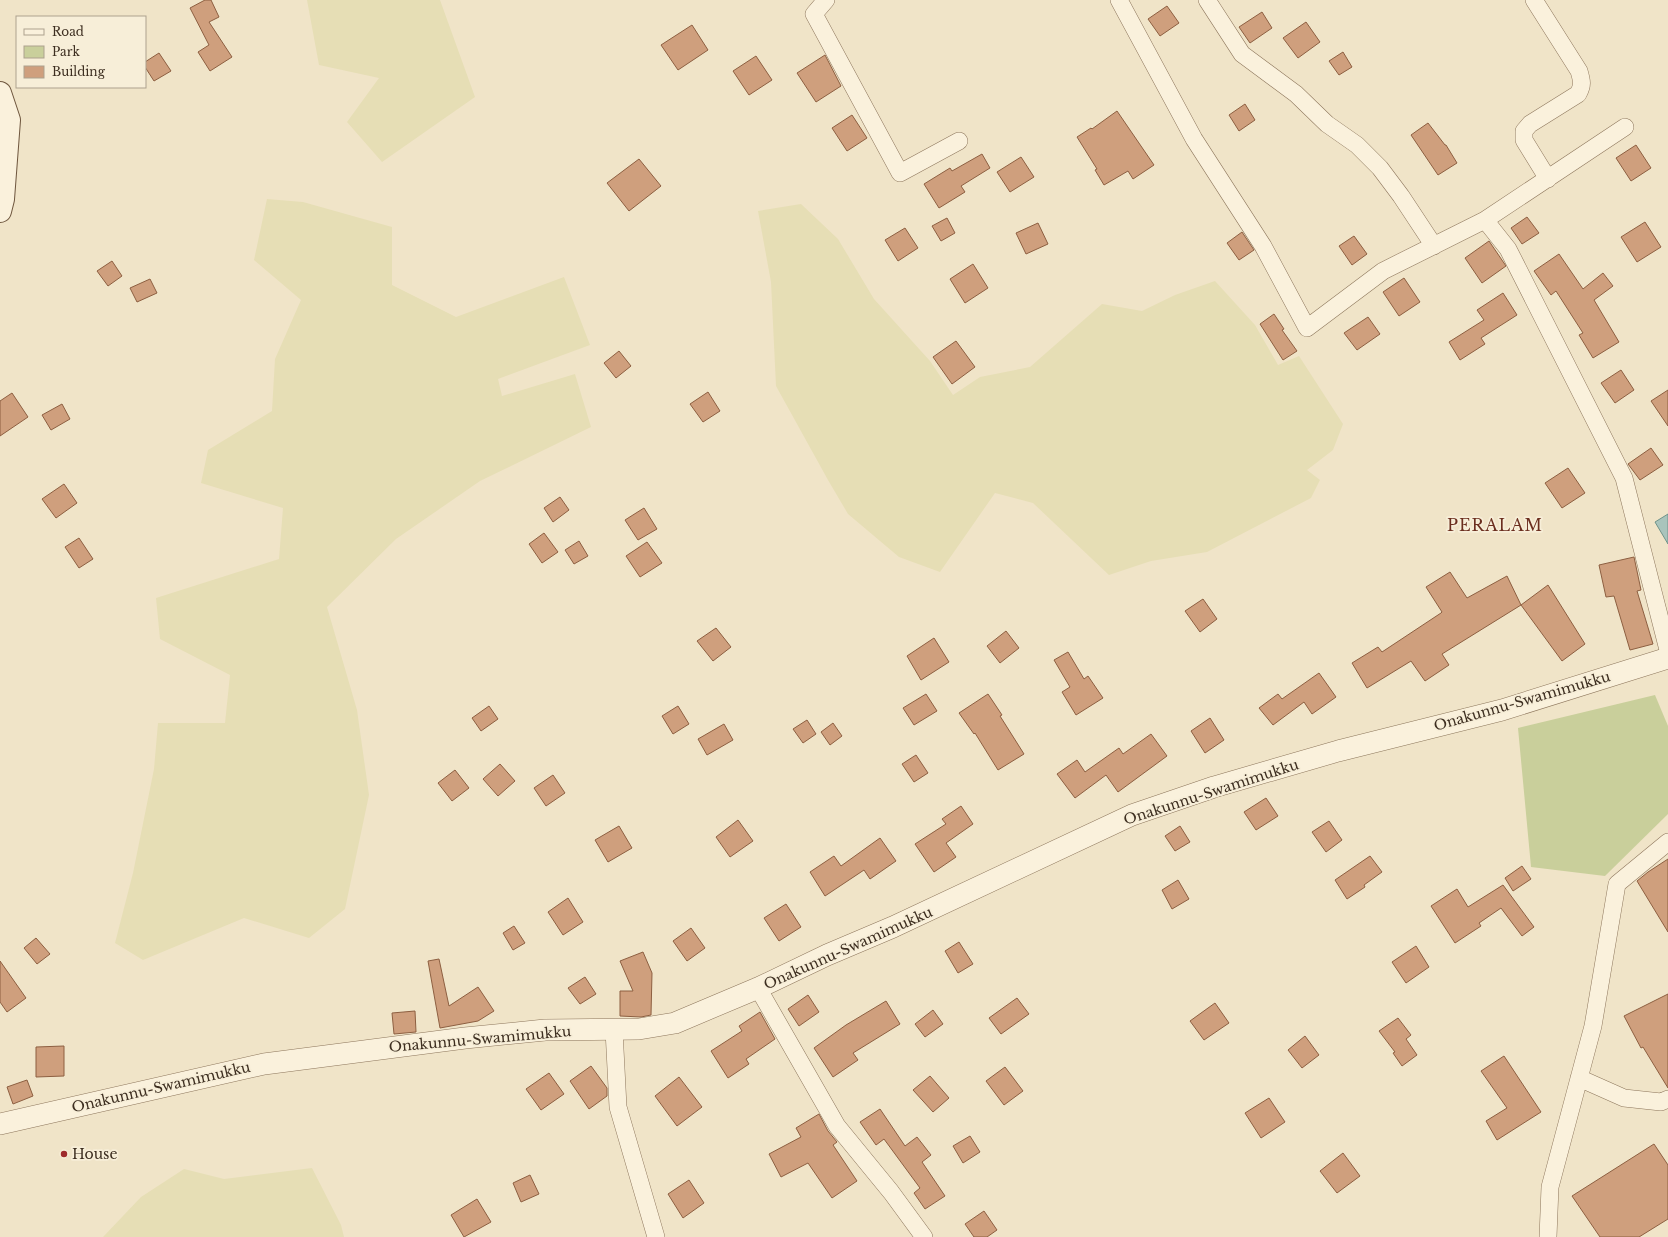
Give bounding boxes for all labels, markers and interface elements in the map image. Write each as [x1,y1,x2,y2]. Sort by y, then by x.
legend [16,16,146,88]
text: Road [52,24,84,39]
text: Park [52,44,80,59]
text: Building [52,64,106,79]
district label: PERALAM [1447,515,1543,535]
street label: Onakunnu-Swamimukku [1432,667,1613,735]
street label: Onakunnu-Swamimukku [1121,755,1301,829]
street label: Onakunnu-Swamimukku [761,902,936,993]
street label: Onakunnu-Swamimukku [388,1022,573,1056]
street label: Onakunnu-Swamimukku [70,1058,253,1116]
place label: House [72,1145,118,1163]
marker: House [59,1149,69,1159]

